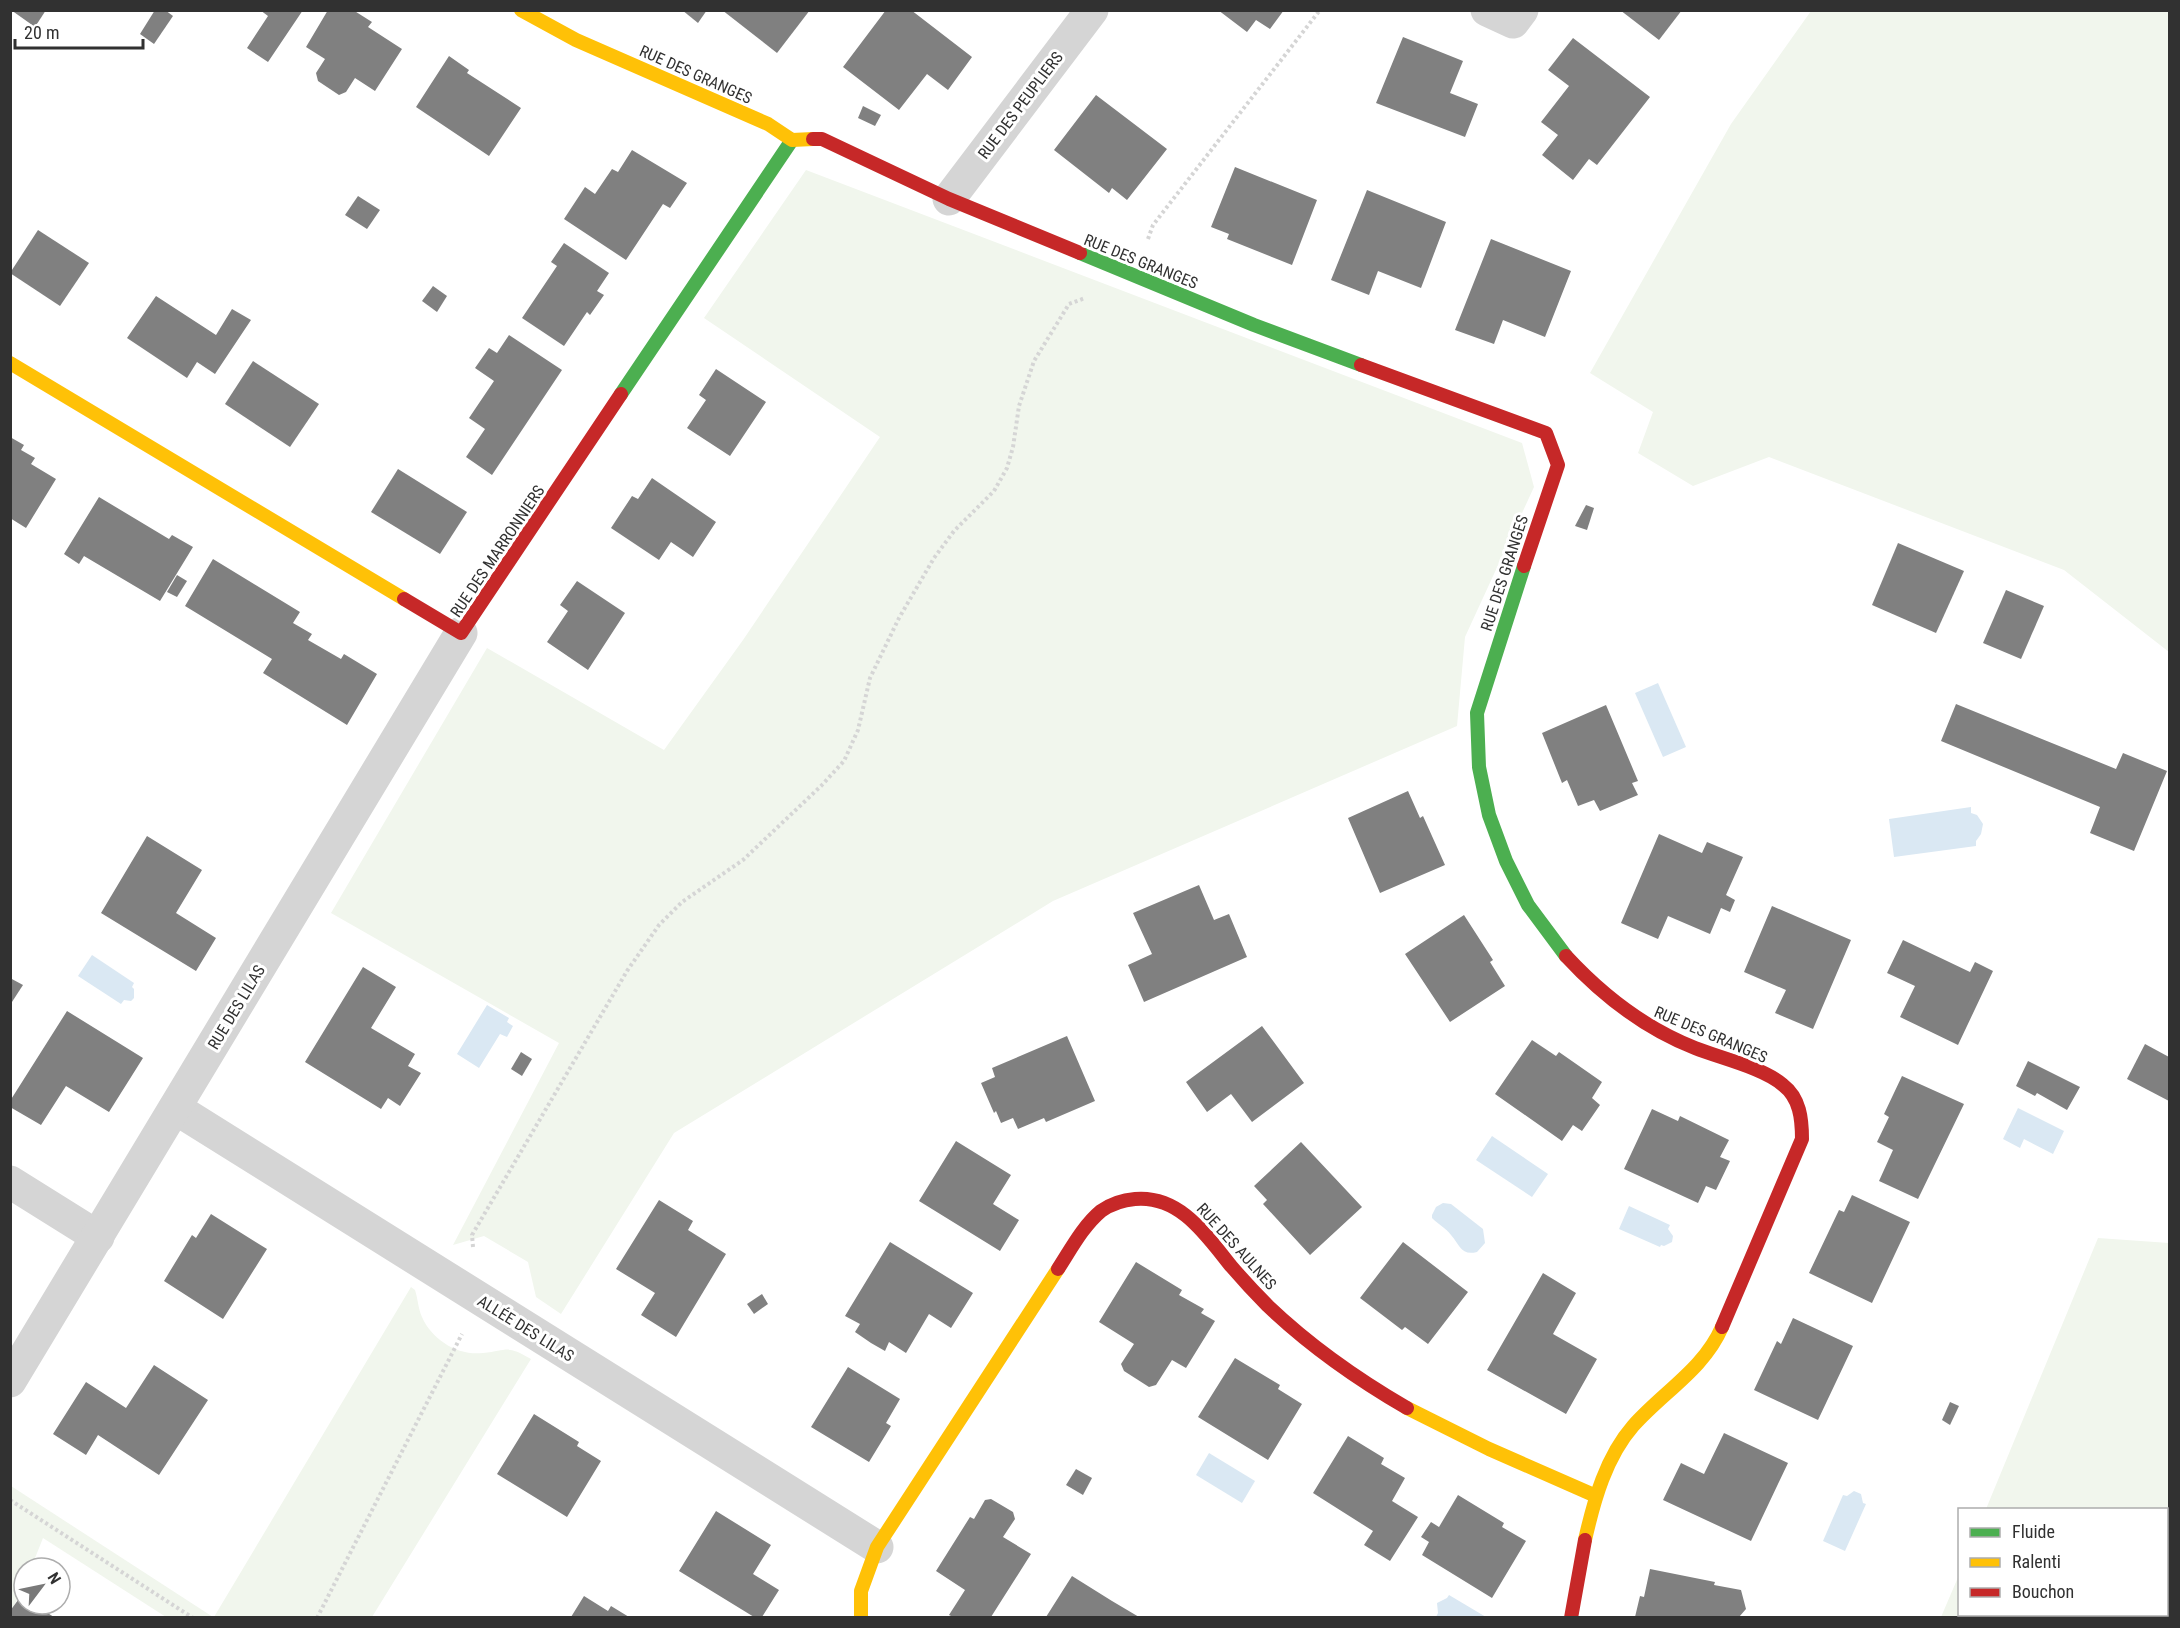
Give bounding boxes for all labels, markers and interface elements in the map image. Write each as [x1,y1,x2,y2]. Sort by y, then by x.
scale bar [15,12,142,50]
text: 20 m [24,22,59,43]
street label: RUE DES GRANGES [637,41,755,108]
street label: RUE DES PEUPLIERS [974,48,1067,163]
street label: RUE DES GRANGES [1081,230,1200,293]
street label: RUE DES MARRONNIERS [446,482,549,621]
street label: RUE DES GRANGES [1477,513,1532,634]
street label: RUE DES LILAS [204,962,269,1053]
street label: RUE DES GRANGES [1651,1002,1770,1067]
street label: RUE DES AULNES [1193,1199,1280,1294]
street label: ALLÉE DES LILAS [474,1291,577,1366]
legend [1958,1508,2168,1616]
text: Fluide [2012,1521,2055,1542]
text: Ralenti [2012,1551,2061,1572]
north arrow [12,1556,72,1616]
text: N [44,1569,65,1588]
text: Bouchon [2012,1581,2074,1602]

